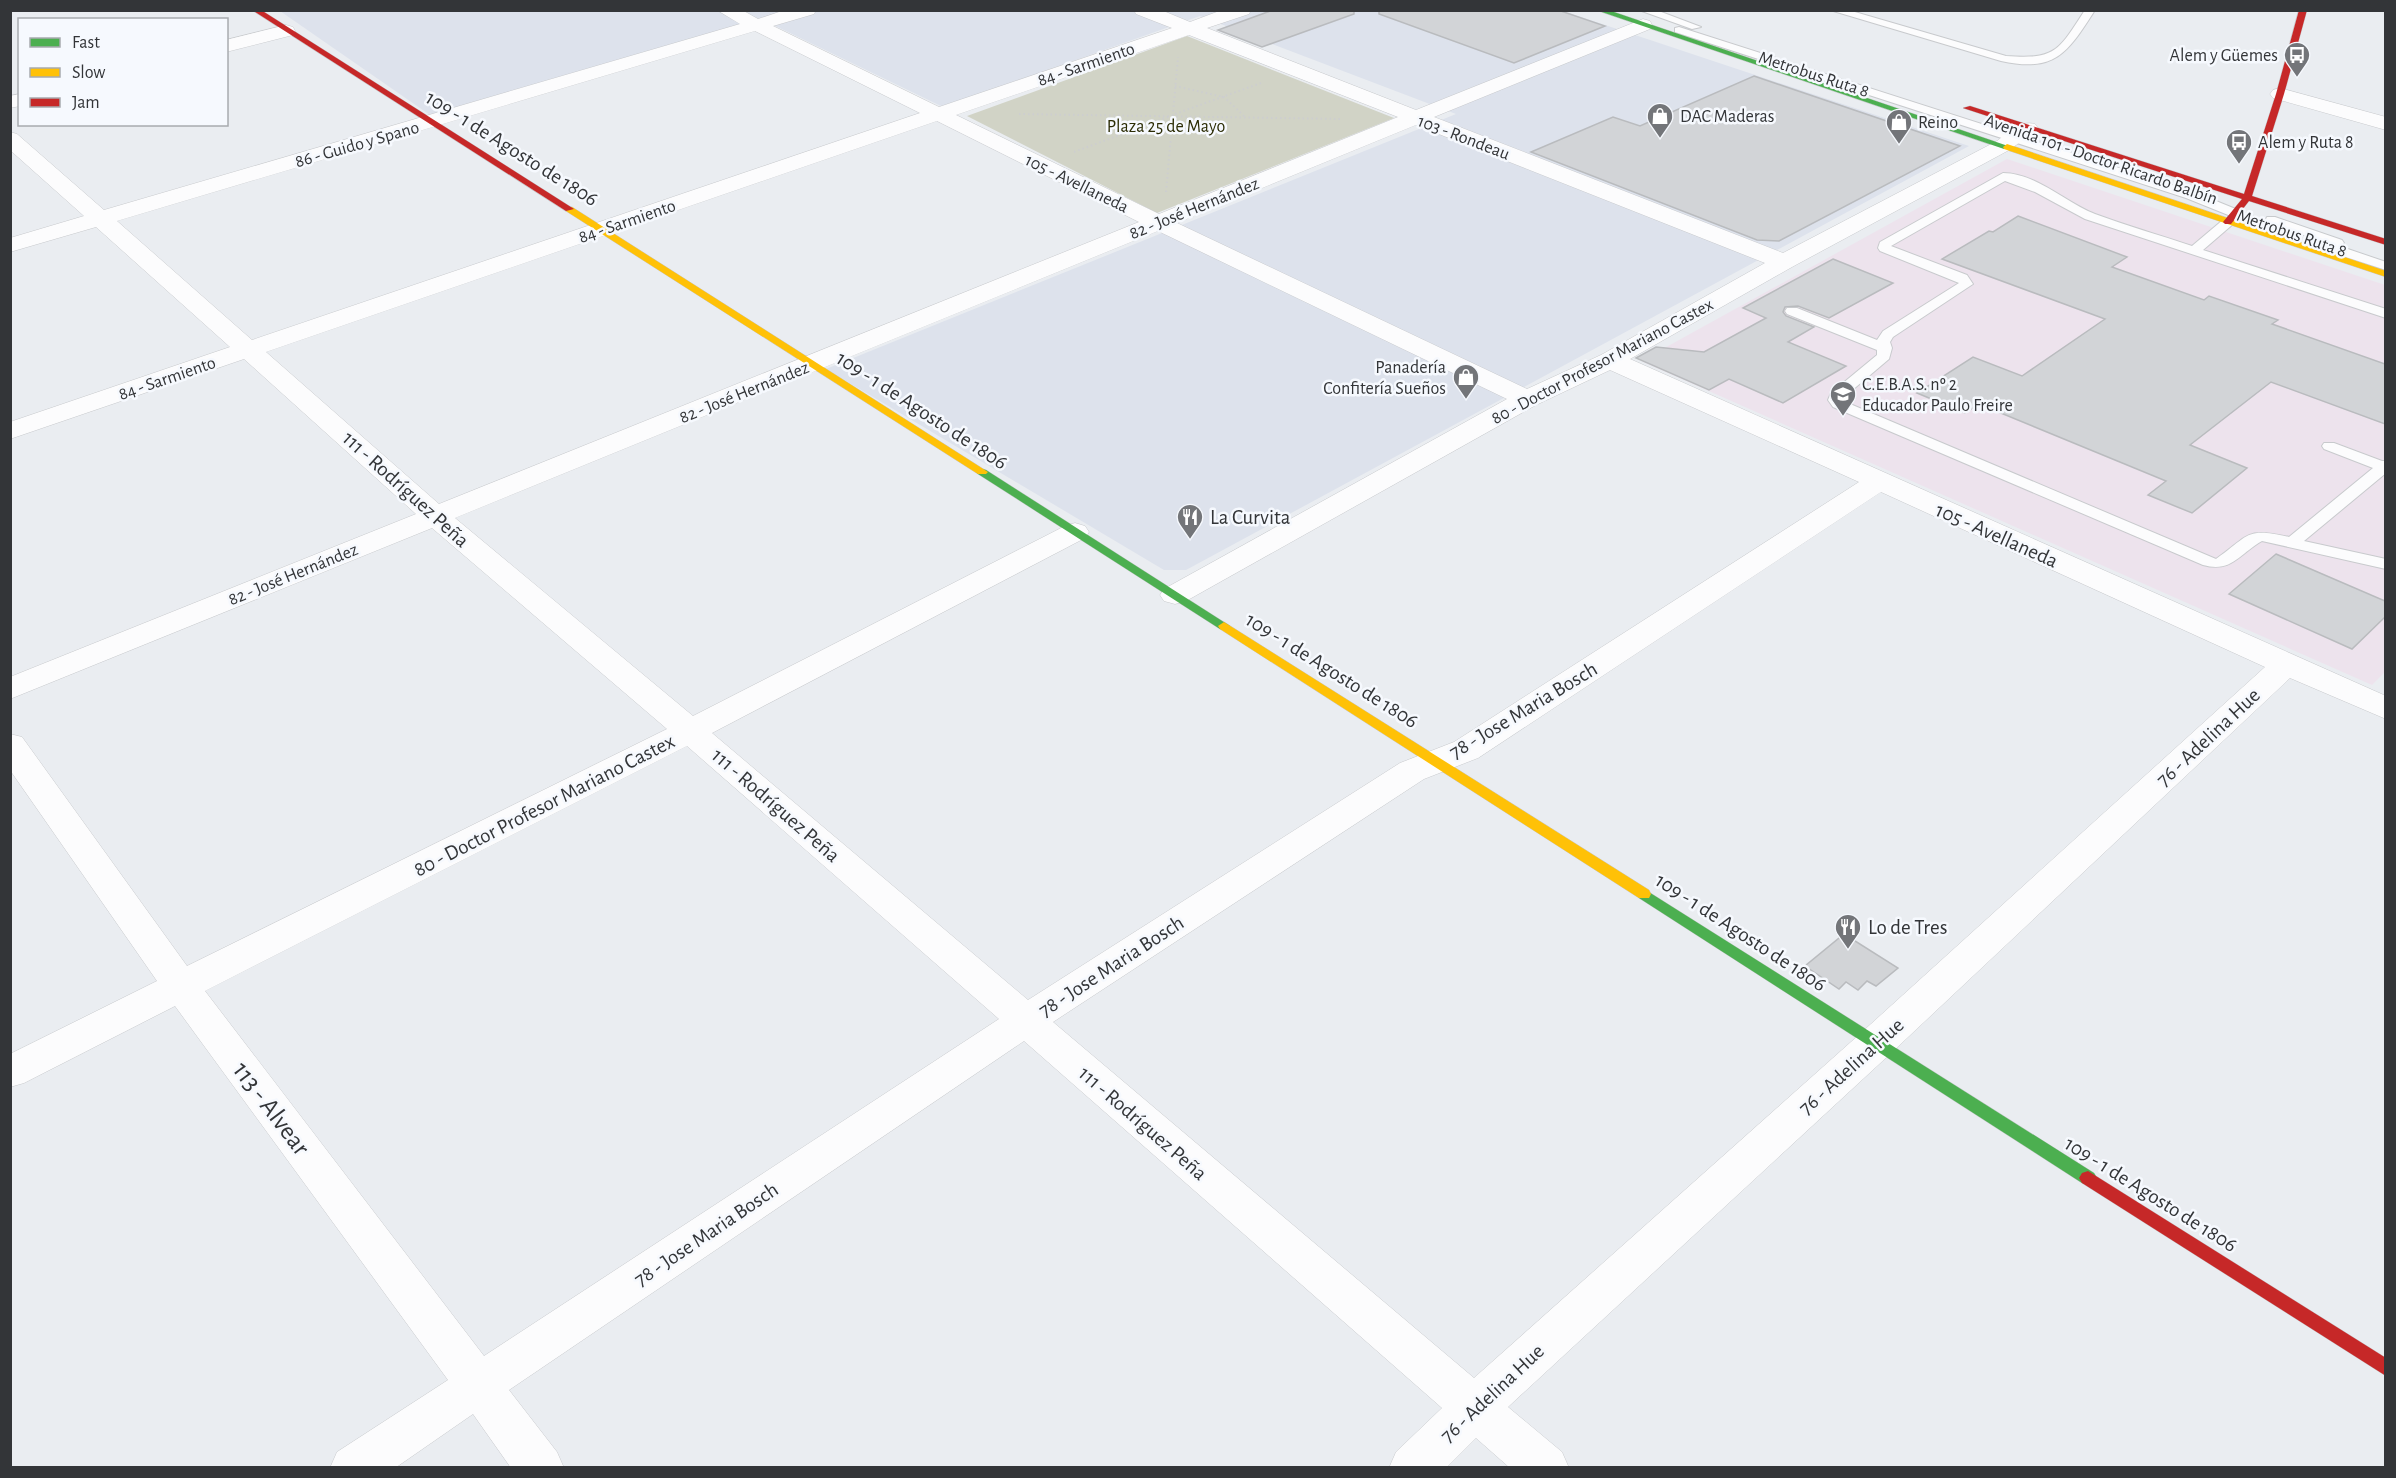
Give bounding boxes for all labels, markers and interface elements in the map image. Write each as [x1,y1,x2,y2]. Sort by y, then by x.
legend [18,18,228,126]
text: Fast [72,34,100,52]
street label: 84 - Sarmiento [1035,40,1137,90]
bus stop icon: Alem y Güemes [2282,40,2312,78]
place label: Alem y Güemes [2170,47,2278,65]
street label: Metrobus Ruta 8 [1756,49,1871,101]
text: Slow [72,64,105,82]
street label: 109 - 1 de Agosto de 1806 [422,87,602,210]
text: Jam [72,94,100,112]
shop icon: DAC Maderas [1645,101,1675,139]
shop icon: Reino [1884,107,1914,145]
place label: DAC Maderas [1680,108,1774,126]
street label: 103 - Rondeau [1415,112,1512,164]
street label: Avenida 101 - Doctor Ricardo Balbín [1982,112,2219,208]
place label: Reino [1918,114,1958,132]
park label: Plaza 25 de Mayo [1107,118,1225,136]
street label: 86 - Guido y Spano [293,119,421,171]
bus stop icon: Alem y Ruta 8 [2224,127,2254,165]
place label: Alem y Ruta 8 [2258,134,2354,152]
street label: 105 - Avellaneda [1022,151,1131,217]
street label: 82 - José Hernández [1127,175,1262,243]
street label: 84 - Sarmiento [576,197,678,247]
street label: Metrobus Ruta 8 [2234,207,2349,261]
street label: 80 - Doctor Profesor Mariano Castex [1489,296,1716,428]
street label: 109 - 1 de Agosto de 1806 [833,347,1011,473]
street label: 84 - Sarmiento [116,354,218,404]
street label: 82 - José Hernández [677,359,812,427]
place label: Panadería Confitería Sueños [1323,359,1446,398]
shop icon: Panadería Confitería Sueños [1451,362,1481,400]
place label: C.E.B.A.S. nº 2 Educador Paulo Freire [1862,376,2013,415]
school or university icon: C.E.B.A.S. nº 2 Educador Paulo Freire [1828,379,1858,417]
street label: 111 - Rodríguez Peña [338,427,473,552]
street label: 105 - Avellaneda [1932,499,2061,572]
restaurant icon: La Curvita [1175,502,1205,540]
place label: La Curvita [1210,507,1291,528]
street label: 82 - José Hernández [226,541,361,609]
street label: 109 - 1 de Agosto de 1806 [1242,609,1422,732]
street label: 78 - Jose Maria Bosch [1446,658,1601,763]
street label: 76 - Adelina Hue [2152,684,2264,790]
street label: 80 - Doctor Profesor Mariano Castex [410,730,678,881]
street label: 111 - Rodríguez Peña [708,744,844,867]
street label: 109 - 1 de Agosto de 1806 [1652,869,1830,995]
street label: 78 - Jose Maria Bosch [1035,912,1188,1021]
restaurant icon: Lo de Tres [1833,912,1863,950]
place label: Lo de Tres [1868,917,1947,938]
street label: 76 - Adelina Hue [1795,1014,1908,1119]
street label: 113 - Alvear [228,1057,315,1161]
street label: 111 - Rodríguez Peña [1075,1062,1211,1185]
street label: 109 - 1 de Agosto de 1806 [2061,1133,2241,1256]
street label: 78 - Jose Maria Bosch [631,1179,782,1290]
street label: 76 - Adelina Hue [1436,1340,1548,1446]

